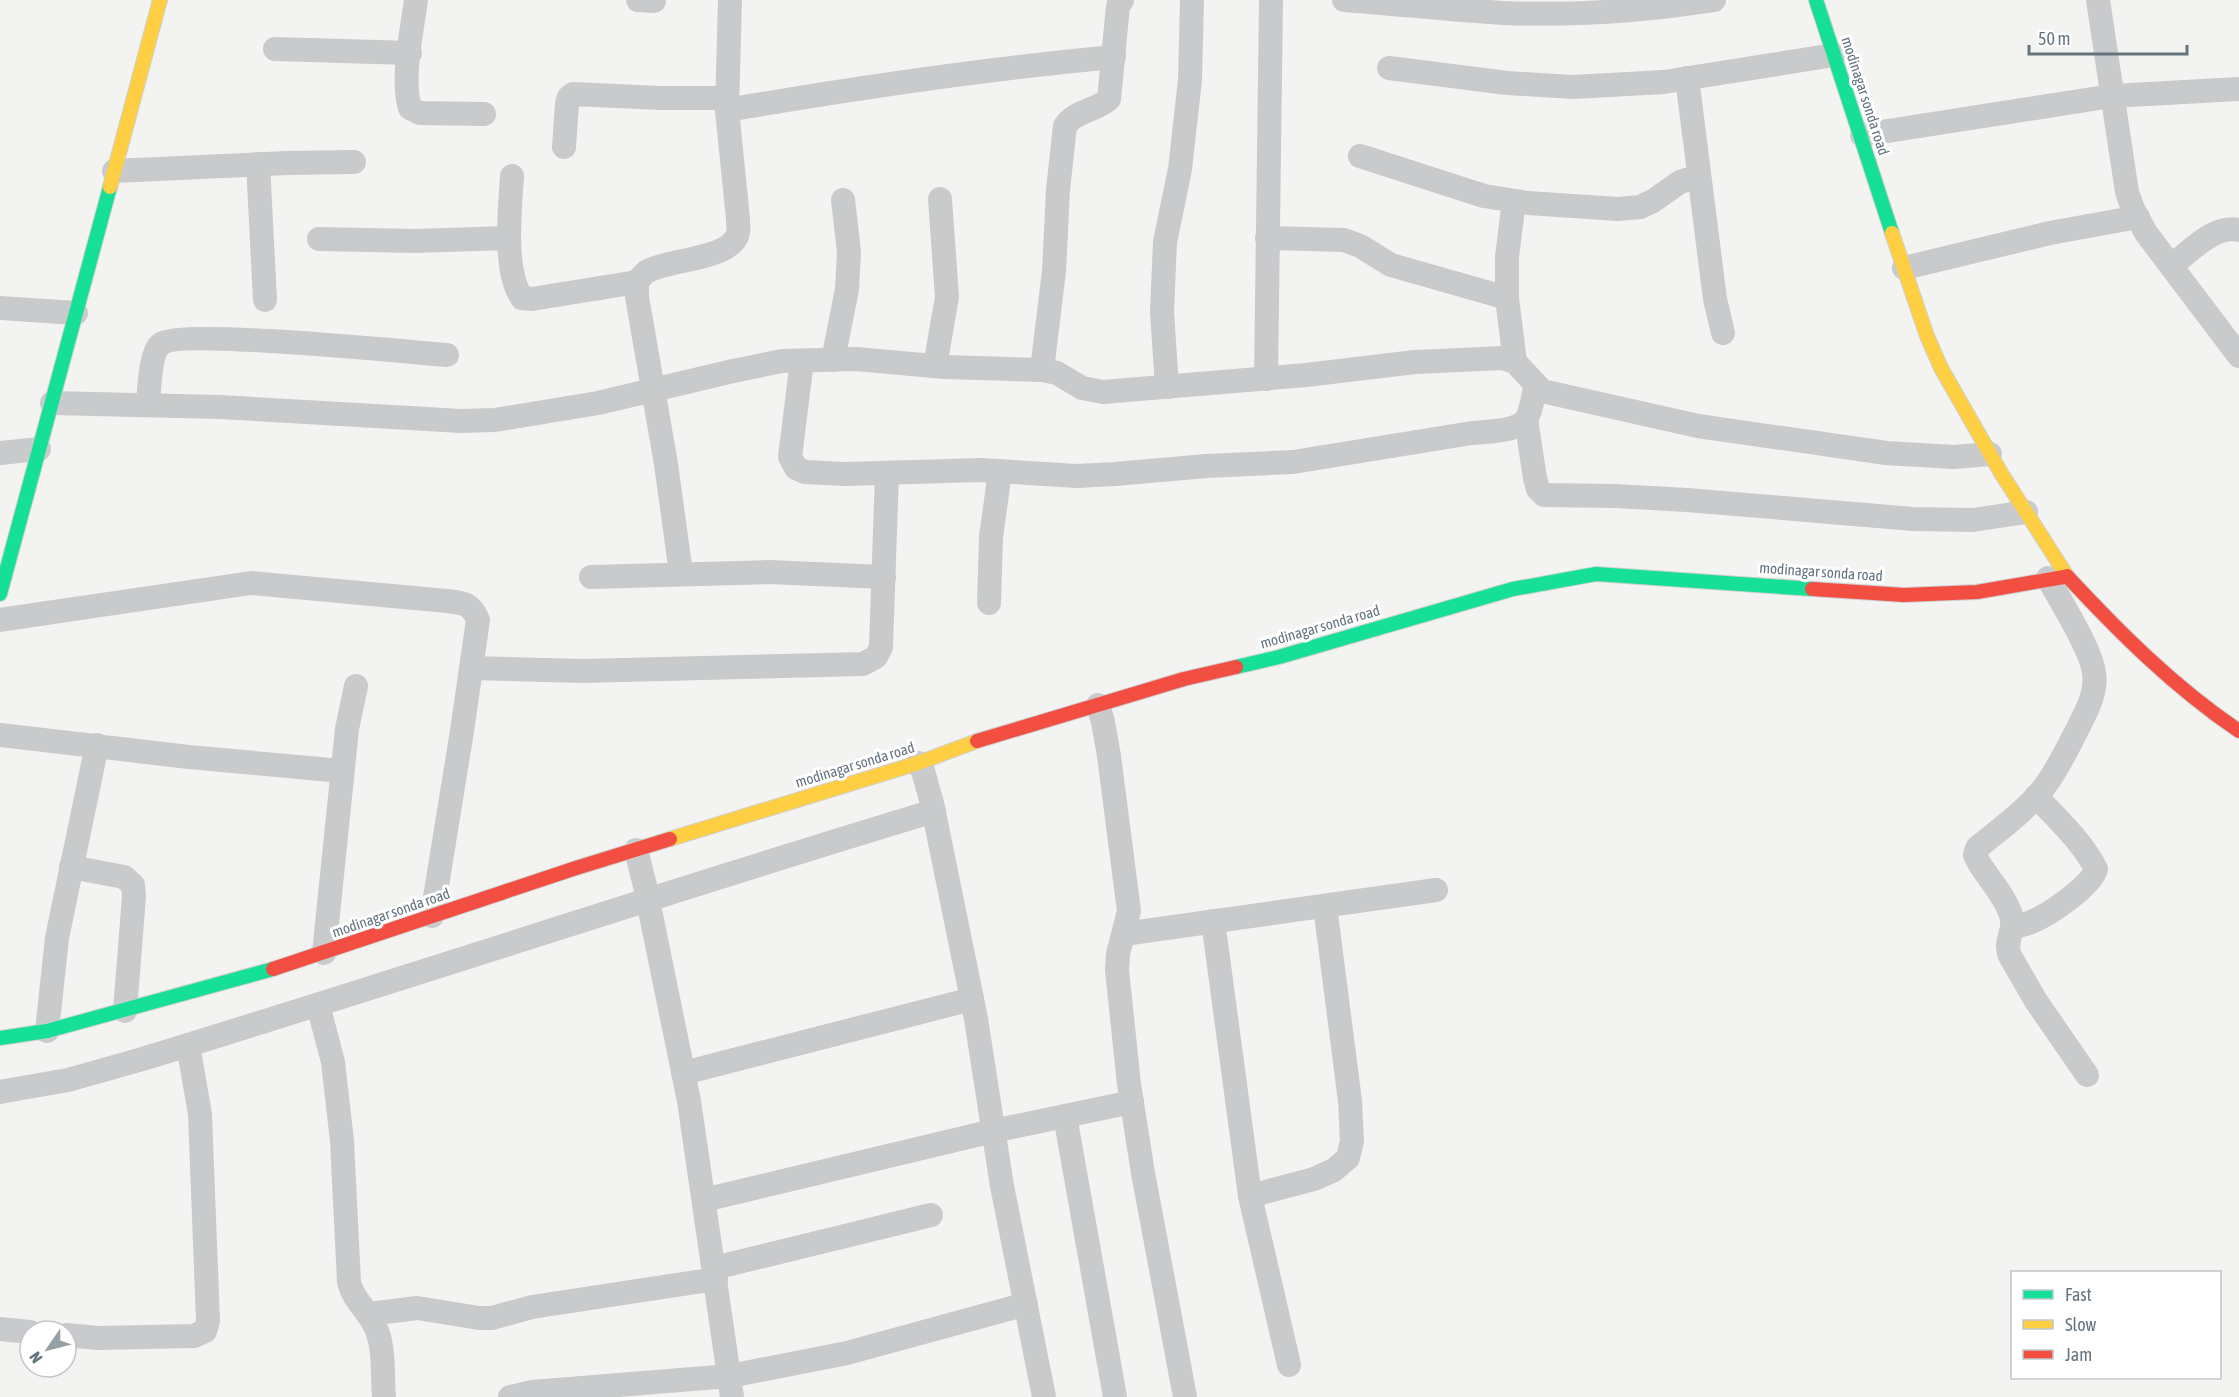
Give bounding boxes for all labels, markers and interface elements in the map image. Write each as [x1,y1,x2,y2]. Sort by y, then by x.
scale bar [2029,18,2186,56]
text: 50 m [2038,28,2070,49]
street label: modinagar sonda road [1838,34,1893,157]
street label: modinagar sonda road [1759,559,1883,584]
street label: modinagar sonda road [1258,601,1382,652]
street label: modinagar sonda road [793,738,916,791]
street label: modinagar sonda road [330,884,452,941]
legend [2011,1271,2221,1379]
text: Fast [2065,1284,2092,1305]
text: Slow [2065,1314,2096,1335]
north arrow [18,1319,78,1379]
text: Jam [2065,1344,2092,1365]
text: N [26,1349,46,1367]

